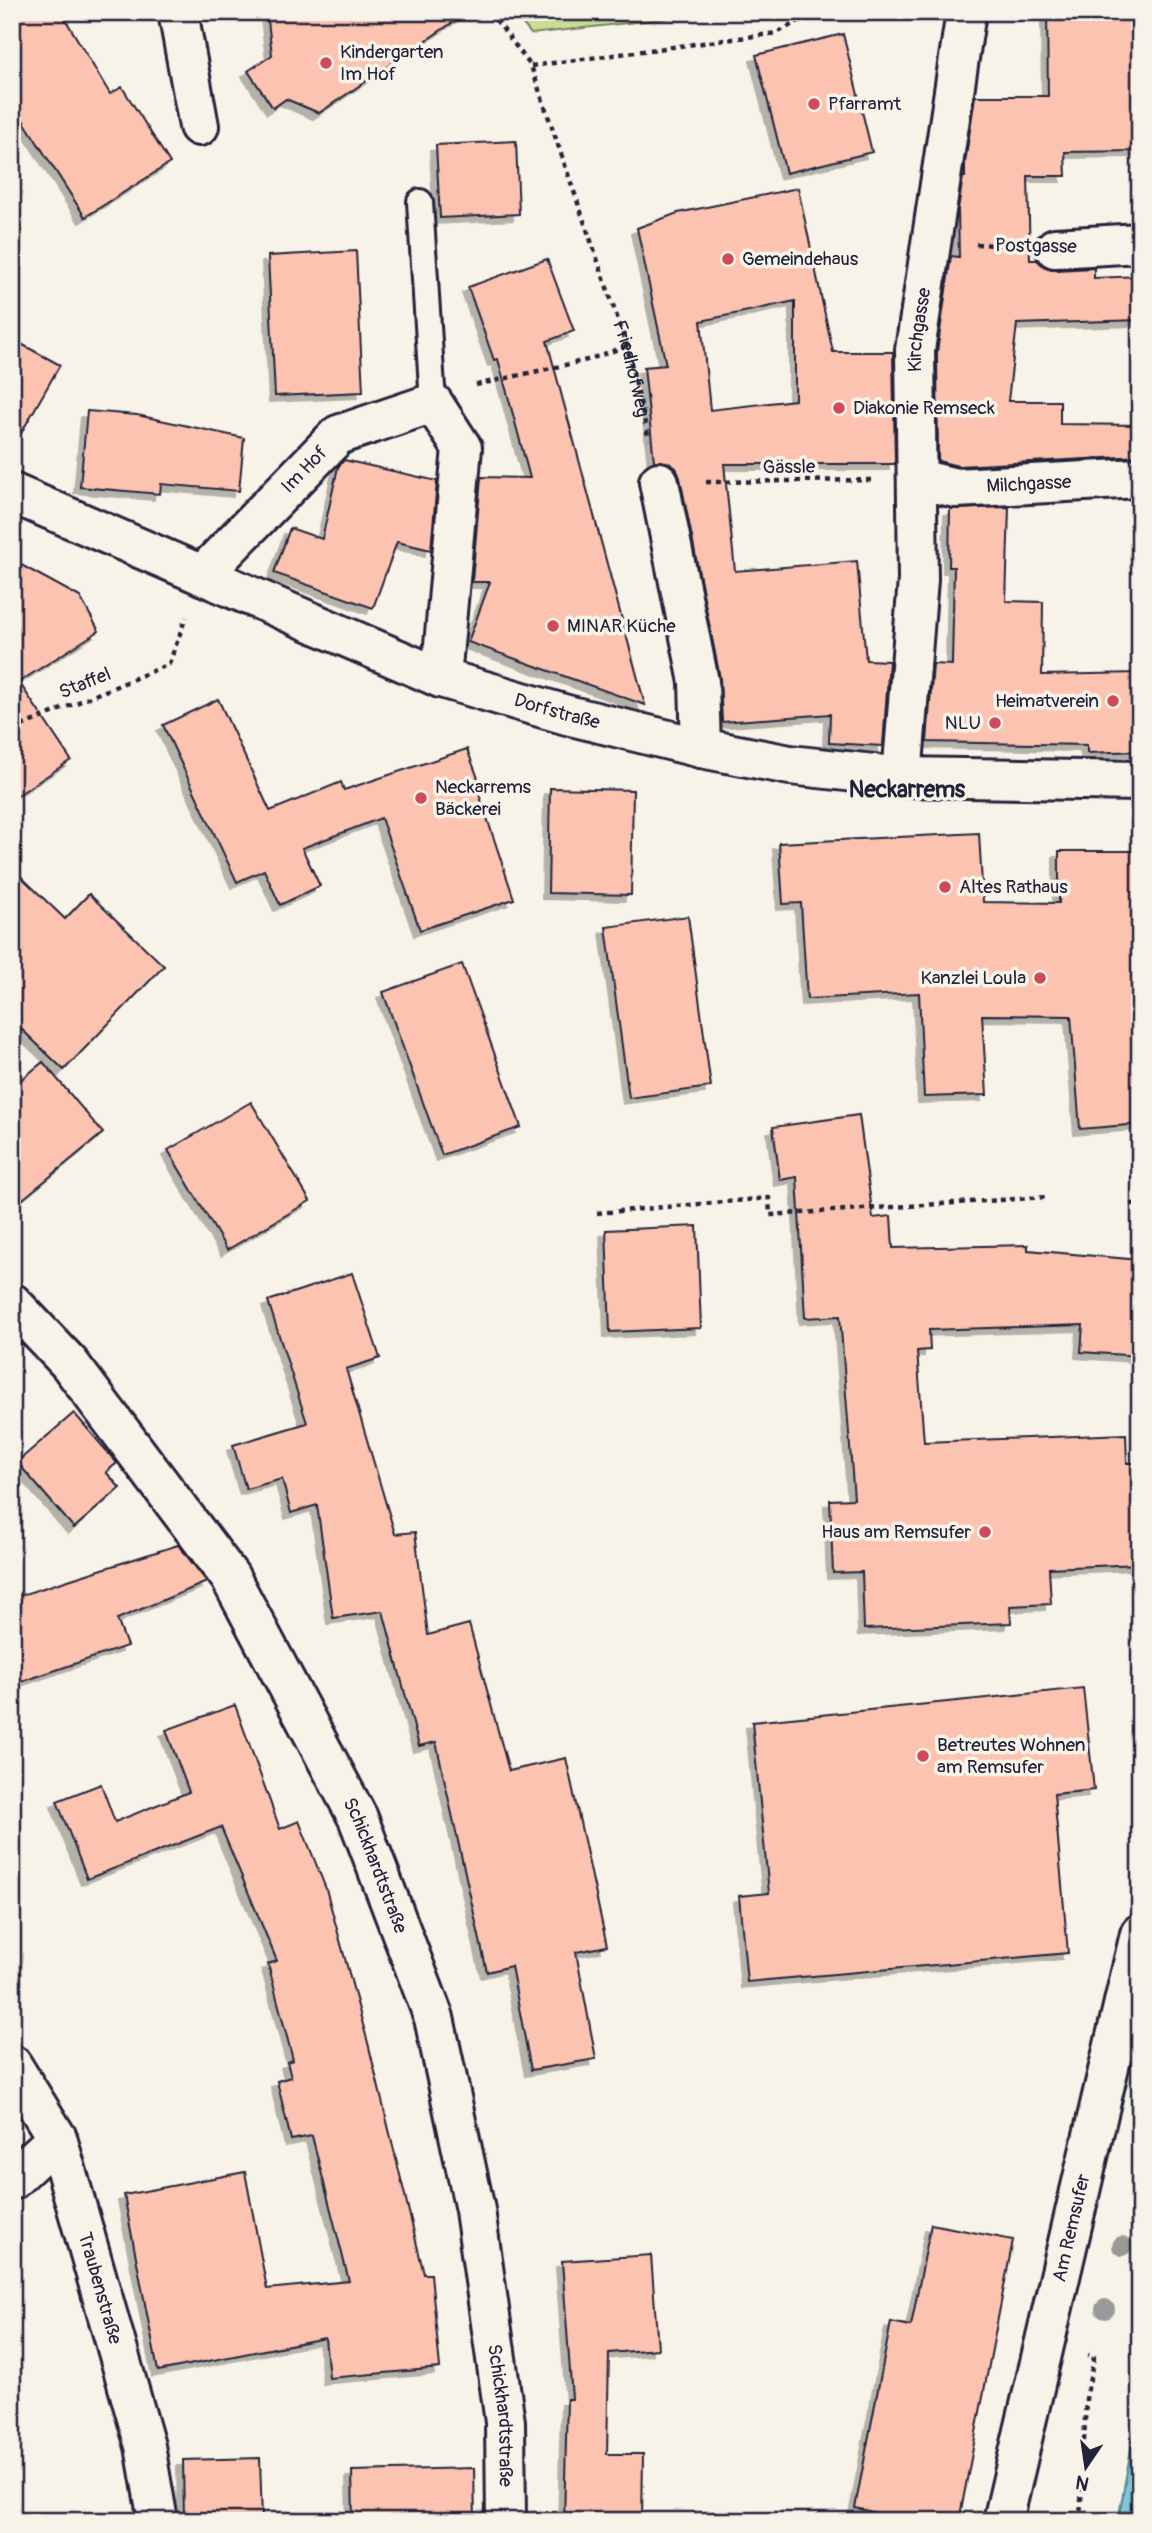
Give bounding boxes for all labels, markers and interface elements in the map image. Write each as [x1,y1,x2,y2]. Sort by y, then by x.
place label: Kindergarten Im Hof [340,40,444,86]
marker: Kindergarten Im Hof [318,55,334,71]
place label: Pfarramt [828,92,902,116]
marker: Pfarramt [806,96,822,112]
street label: Postgasse [995,233,1078,259]
place label: Gemeindehaus [742,247,859,271]
marker: Gemeindehaus [720,251,736,267]
street label: Kirchgasse [903,285,936,372]
street label: Friedhofweg [607,317,655,419]
place label: Diakonie Remseck [853,396,995,420]
marker: Diakonie Remseck [831,400,847,416]
street label: Im Hof [276,441,333,498]
street label: Gässle [763,455,816,479]
street label: Milchgasse [986,470,1073,498]
place label: MINAR Küche [567,614,676,638]
marker: MINAR Küche [545,618,561,634]
street label: Staffel [56,662,114,704]
street label: Dorfstraße [511,688,603,735]
place label: Heimatverein [995,689,1099,713]
marker: Heimatverein [1105,693,1121,709]
place label: NLU [945,711,981,735]
marker: NLU [987,715,1003,731]
place label: Neckarrems Bäckerei [435,775,532,821]
district label: Neckarrems [849,775,966,804]
marker: Neckarrems Bäckerei [413,790,429,806]
place label: Altes Rathaus [959,875,1068,899]
marker: Altes Rathaus [937,879,953,895]
place label: Kanzlei Loula [920,966,1026,990]
marker: Kanzlei Loula [1032,970,1048,986]
place label: Haus am Remsufer [821,1520,971,1544]
marker: Haus am Remsufer [977,1524,993,1540]
place label: Betreutes Wohnen am Remsufer [937,1733,1086,1779]
marker: Betreutes Wohnen am Remsufer [915,1748,931,1764]
street label: Schickhardtstraße [337,1794,413,1937]
street label: Am Remsufer [1047,2171,1096,2284]
street label: Traubenstraße [73,2230,127,2347]
street label: Schickhardtstraße [482,2342,518,2488]
north arrow [1050,2432,1120,2502]
text: N [1073,2469,1091,2496]

